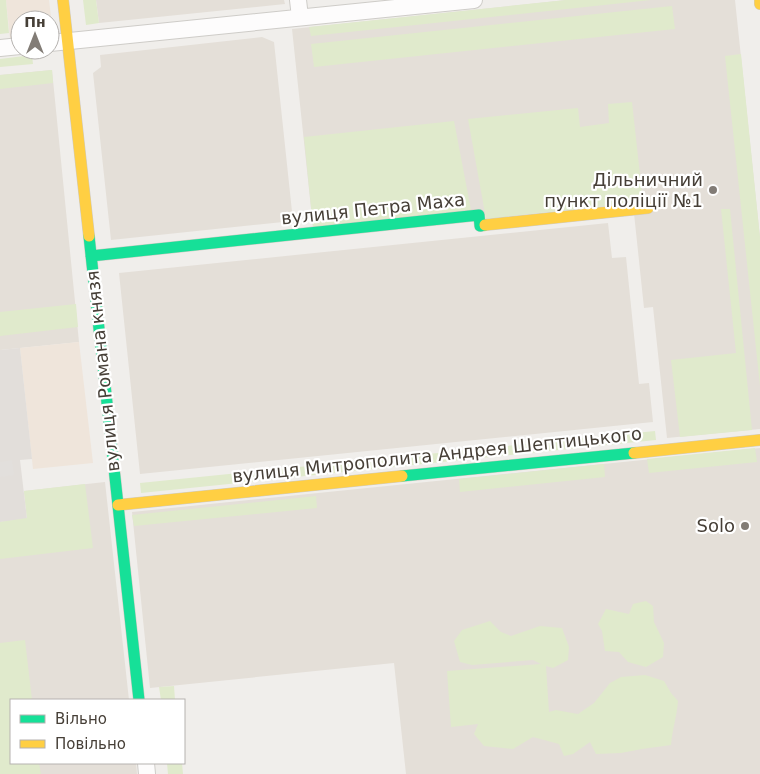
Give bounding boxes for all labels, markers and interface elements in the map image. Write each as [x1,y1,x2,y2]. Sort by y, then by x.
north arrow [10,10,60,60]
text: Пн [24,14,46,30]
place label: Дільничний пункт поліції №1 [544,169,703,211]
marker: Дільничний пункт поліції №1 [707,184,719,196]
street label: вулиця Петра Маха [280,188,466,229]
street label: вулиця Романа князя [81,269,124,473]
street label: вулиця Митрополита Андрея Шептицького [231,423,643,486]
place label: Solo [697,515,735,536]
marker: Solo [739,520,751,532]
legend [10,699,185,764]
text: Вільно [55,710,107,728]
text: Повільно [55,735,126,753]

